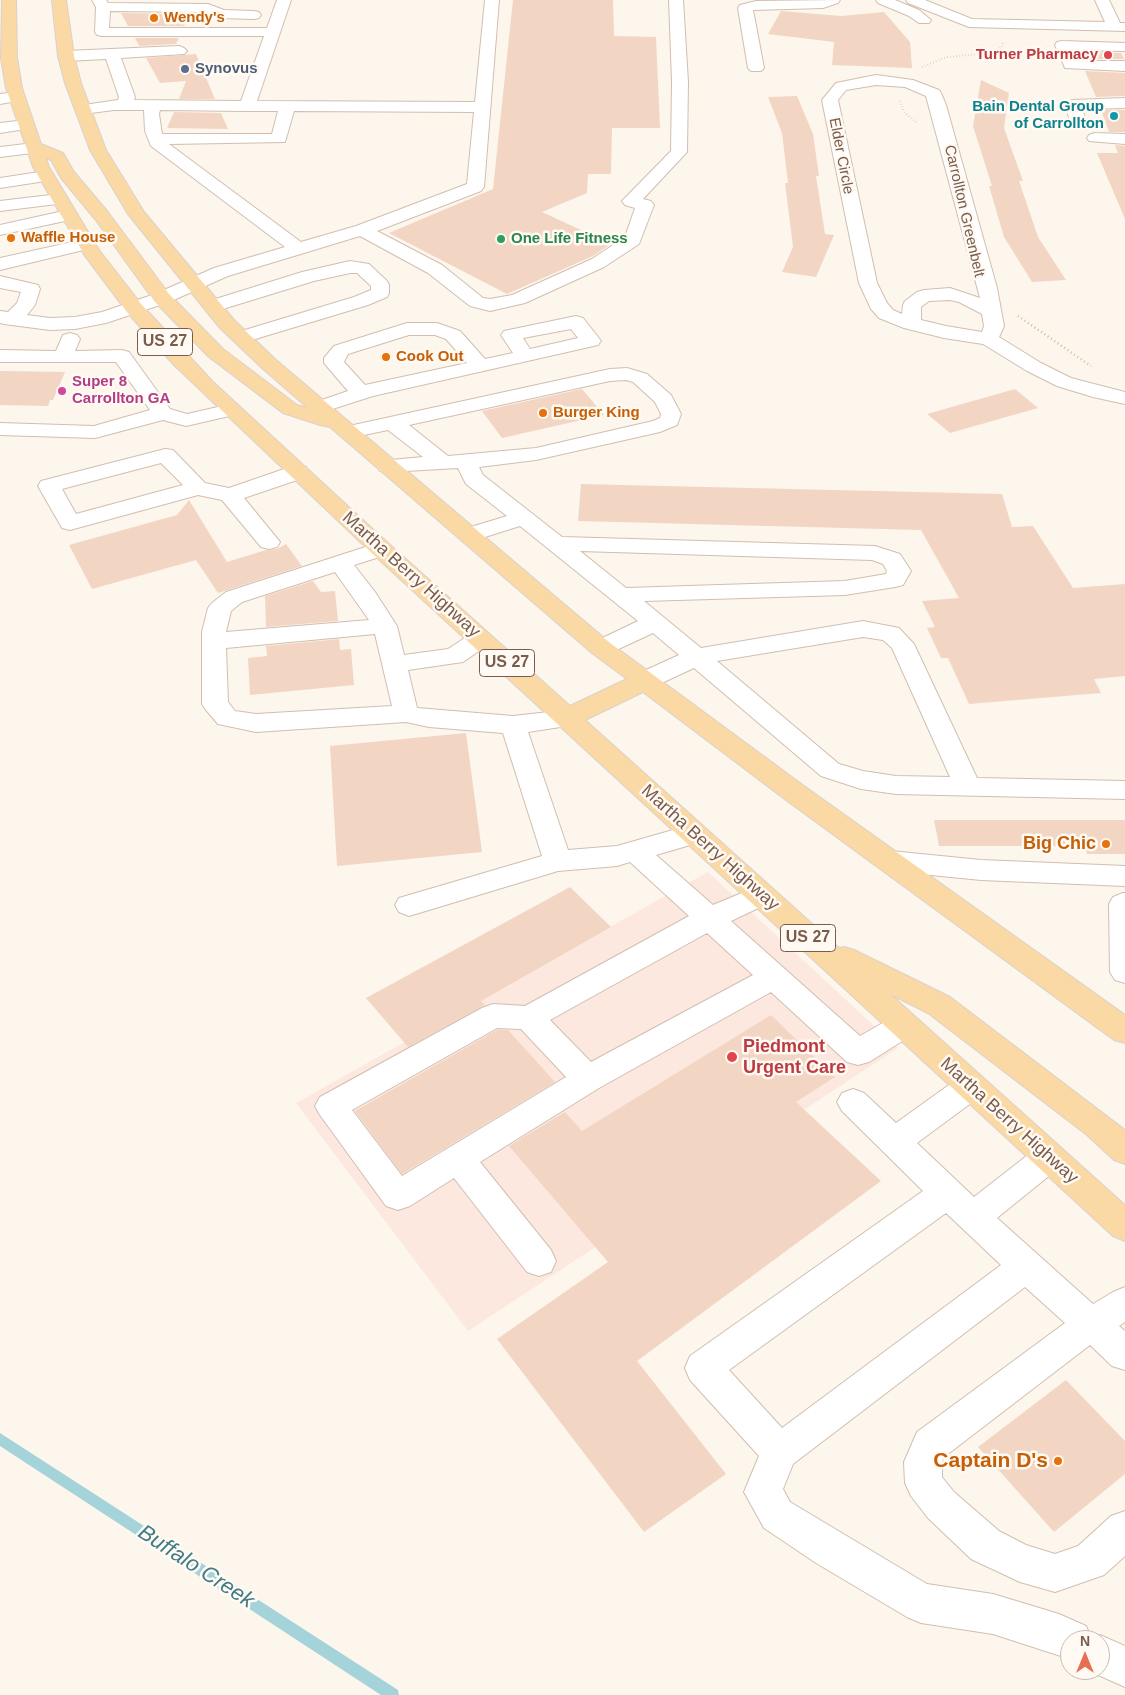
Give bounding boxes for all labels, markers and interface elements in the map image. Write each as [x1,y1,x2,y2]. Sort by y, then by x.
place label: Wendy's [164,9,225,27]
marker: Wendy's [148,12,160,24]
place label: Turner Pharmacy [976,46,1098,64]
marker: Turner Pharmacy [1102,49,1114,61]
place label: Synovus [195,60,258,78]
marker: Synovus [179,63,191,75]
place label: Bain Dental Group of Carrollton [972,98,1104,133]
marker: Bain Dental Group of Carrollton [1108,110,1120,122]
street label: Elder Circle [825,116,857,196]
street label: Carrollton Greenbelt [940,143,988,279]
place label: Waffle House [21,229,115,247]
place label: One Life Fitness [511,230,628,248]
marker: Waffle House [5,232,17,244]
marker: One Life Fitness [495,233,507,245]
road number: US 27 [138,328,192,356]
place label: Cook Out [396,348,463,366]
marker: Cook Out [380,351,392,363]
place label: Super 8 Carrollton GA [72,373,170,408]
marker: Super 8 Carrollton GA [56,385,68,397]
place label: Burger King [553,404,640,422]
marker: Burger King [537,407,549,419]
street label: Martha Berry Highway [338,507,484,643]
road number: US 27 [480,650,534,676]
street label: Martha Berry Highway [637,780,783,916]
place label: Big Chic [1023,833,1096,855]
marker: Big Chic [1100,838,1112,850]
road number: US 27 [780,924,836,951]
place label: Piedmont Urgent Care [743,1036,846,1078]
marker: Piedmont Urgent Care [725,1050,739,1064]
street label: Martha Berry Highway [936,1053,1082,1189]
place label: Captain D's [933,1448,1048,1474]
marker: Captain D's [1052,1455,1064,1467]
water label: Buffalo Creek [133,1520,259,1614]
north arrow [1060,1630,1110,1680]
text: N [1080,1633,1090,1649]

